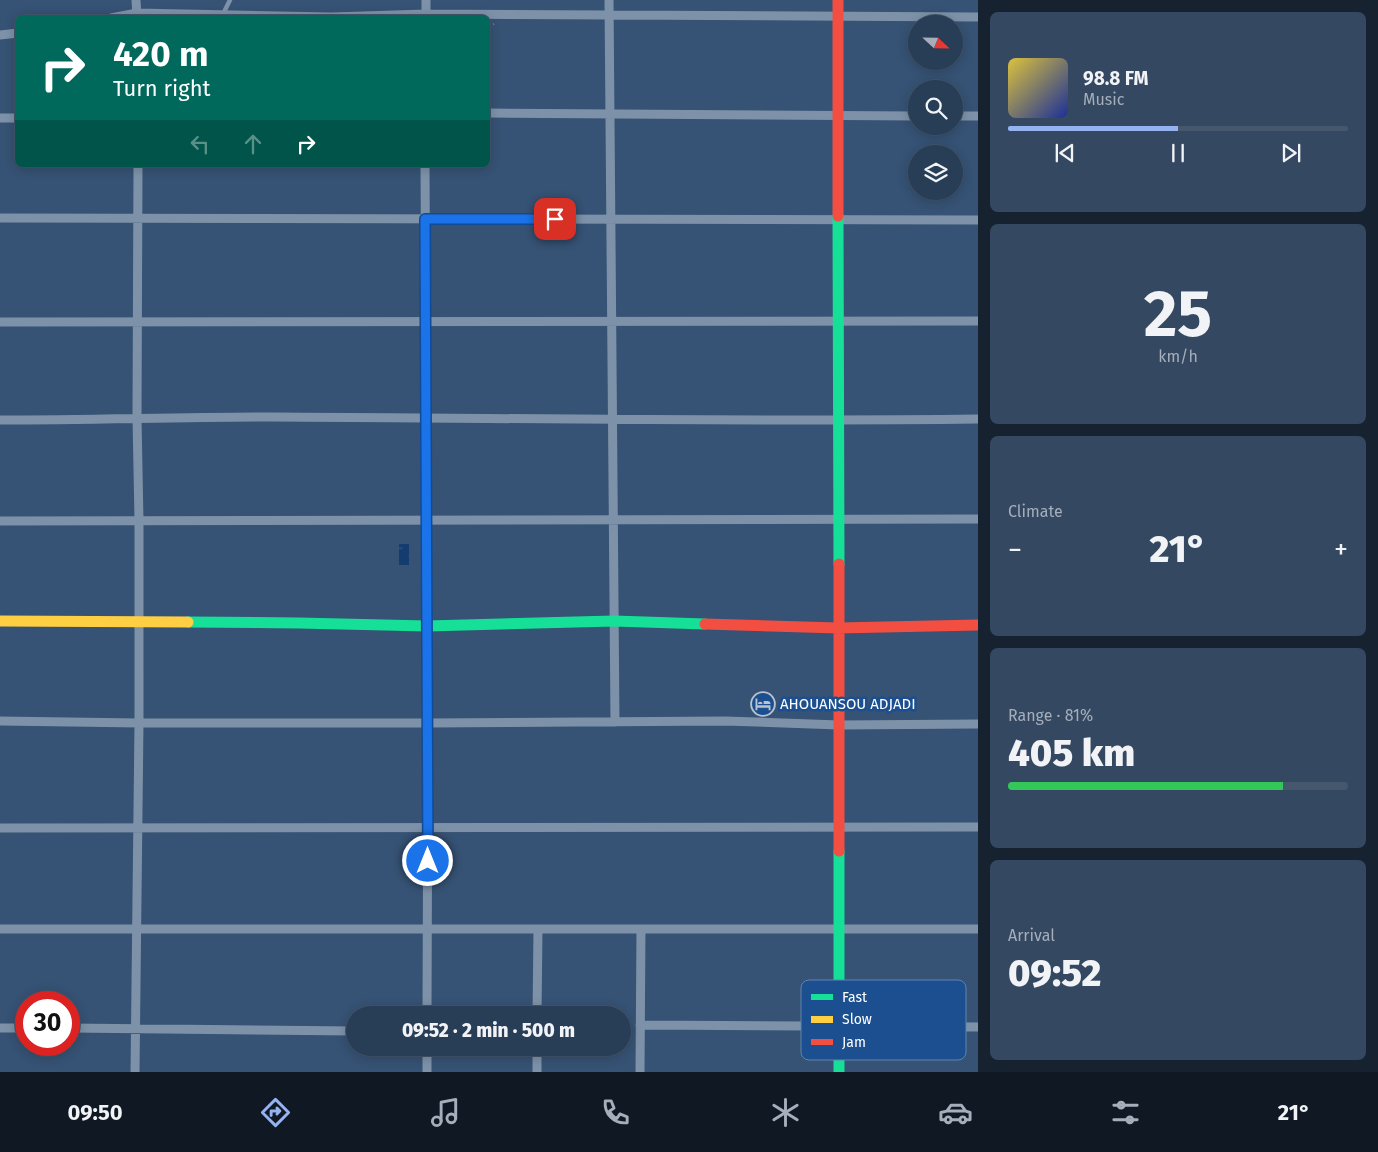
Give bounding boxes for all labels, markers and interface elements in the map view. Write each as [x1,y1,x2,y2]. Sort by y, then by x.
north arrow [908,15,962,70]
map controls [908,15,963,200]
text: 420 m [113,33,209,75]
icon: right [30,35,95,100]
text: 98.8 FM [1083,67,1148,90]
text: Turn right [113,75,210,102]
button: search [908,80,963,135]
text: Music [1083,90,1124,109]
icon: left [186,130,214,158]
icon: ahead [239,130,267,158]
icon: right [292,130,320,158]
icon: previous [1051,139,1079,167]
icon: pause [1164,139,1192,167]
icon: next [1277,139,1305,167]
button: layers [908,145,963,200]
pin [534,198,576,240]
icon: arrive [541,205,569,233]
text: 25 [1144,275,1212,353]
text: km/h [1158,347,1198,366]
text: Climate [1008,502,1063,521]
text: 21° [1150,526,1206,572]
text: − [1008,533,1022,566]
text: + [1334,533,1348,566]
hotel icon: AHOUANSOU ADJADI [750,691,776,717]
place label: AHOUANSOU ADJADI [780,695,916,713]
text: Range · 81% [1008,706,1093,725]
text: 405 km [1008,730,1135,776]
position arrow [401,834,453,886]
text: Arrival [1008,926,1055,945]
text: 09:52 [1008,950,1101,996]
legend [801,980,966,1060]
text: Fast [842,989,868,1006]
speed limit sign: 30 [15,991,80,1056]
text: Slow [842,1011,872,1028]
text: 09:52 · 2 min · 500 m [402,1019,575,1042]
text: Jam [842,1034,866,1051]
icon: directions [258,1095,293,1130]
icon: music [428,1095,463,1130]
icon: phone [598,1095,633,1130]
icon: climate [768,1095,803,1130]
icon: car [938,1095,973,1130]
icon: filters [1108,1095,1143,1130]
text: 09:50 [68,1099,123,1126]
text: 21° [1278,1099,1310,1126]

